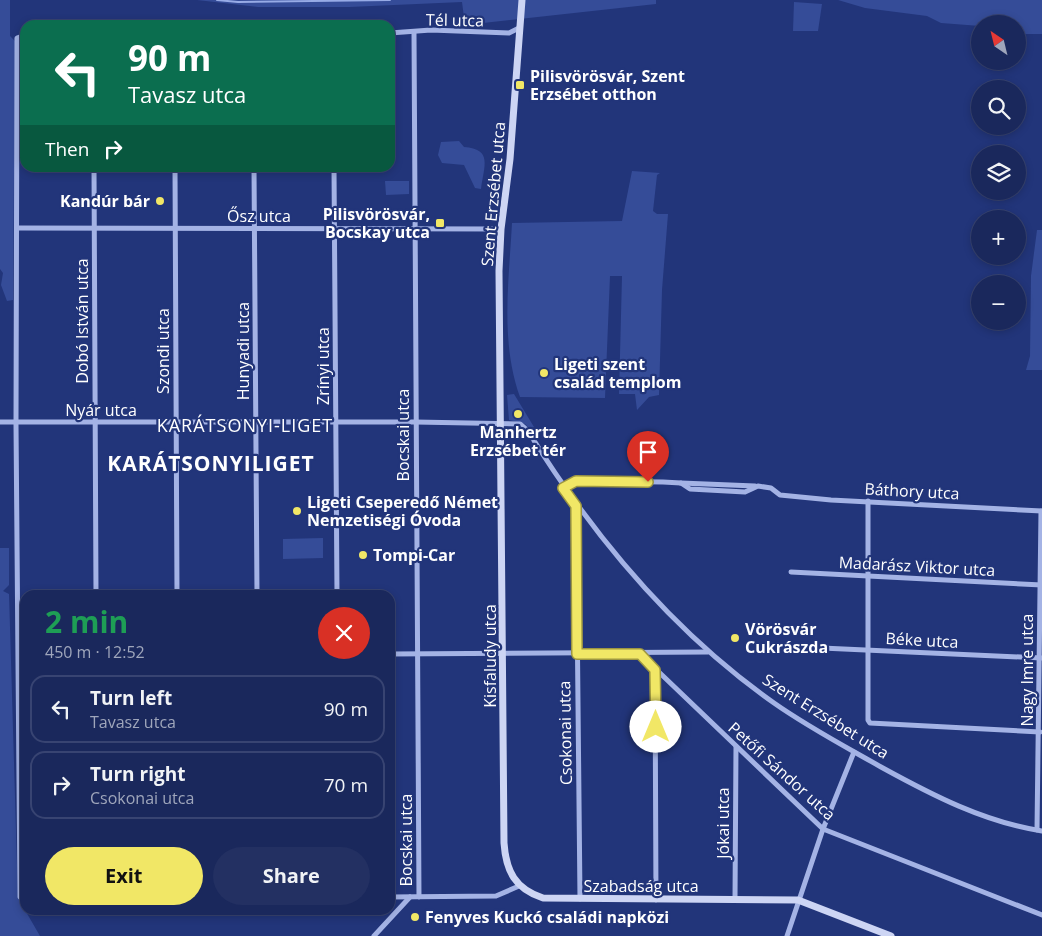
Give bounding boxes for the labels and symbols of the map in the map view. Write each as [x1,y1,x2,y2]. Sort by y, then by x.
street label: Tél utca [426,8,484,32]
north arrow [971,15,1026,70]
place label: Pilisvörösvár, Szent Erzsébet otthon [530,65,685,105]
marker: Pilisvörösvár, Szent Erzsébet otthon [514,79,526,91]
street label: Szent Erzsébet utca [476,121,510,267]
place label: Kandúr bár [60,190,150,212]
marker: Kandúr bár [154,195,166,207]
place label: Pilisvörösvár, Bocskay utca [323,203,430,243]
street label: Ősz utca [227,205,291,227]
marker: Pilisvörösvár, Bocskay utca [434,217,446,229]
street label: Dobó István utca [71,258,93,384]
street label: Hunyadi utca [232,302,254,400]
street label: Szondi utca [152,308,174,394]
street label: Zrínyi utca [312,327,334,405]
place label: Ligeti szent család templom [554,353,681,393]
marker: Ligeti szent család templom [538,367,550,379]
street label: Bocskai utca [392,389,414,481]
street label: Nyár utca [65,399,137,421]
marker: Manhertz Erzsébet tér [512,408,524,420]
district label: KARÁTSONYI-LIGET [157,413,333,437]
place label: Manhertz Erzsébet tér [470,421,566,461]
pin [627,431,669,482]
district label: KARÁTSONYILIGET [107,449,315,477]
street label: Báthory utca [864,478,960,504]
place label: Ligeti Cseperedő Német Nemzetiségi Óvoda [307,491,498,531]
marker: Ligeti Cseperedő Német Nemzetiségi Óvoda [291,505,303,517]
place label: Tompi-Car [373,544,455,566]
marker: Tompi-Car [357,549,369,561]
street label: Madarász Viktor utca [838,551,996,581]
street label: Kisfaludy utca [479,604,501,708]
street label: Nagy Imre utca [1016,614,1038,726]
place label: Vörösvár Cukrászda [745,618,828,658]
street label: Béke utca [885,627,959,653]
marker: Vörösvár Cukrászda [729,632,741,644]
street label: Szent Erzsébet utca [759,668,893,764]
street label: Csokonai utca [553,681,577,785]
position arrow [629,700,681,752]
street label: Petőfi Sándor utca [724,717,840,825]
street label: Jókai utca [712,787,734,861]
street label: Bocskai utca [395,794,417,886]
street label: Szabadság utca [583,875,699,897]
place label: Fenyves Kuckó családi napközi [425,906,669,928]
marker: Fenyves Kuckó családi napközi [409,911,421,923]

